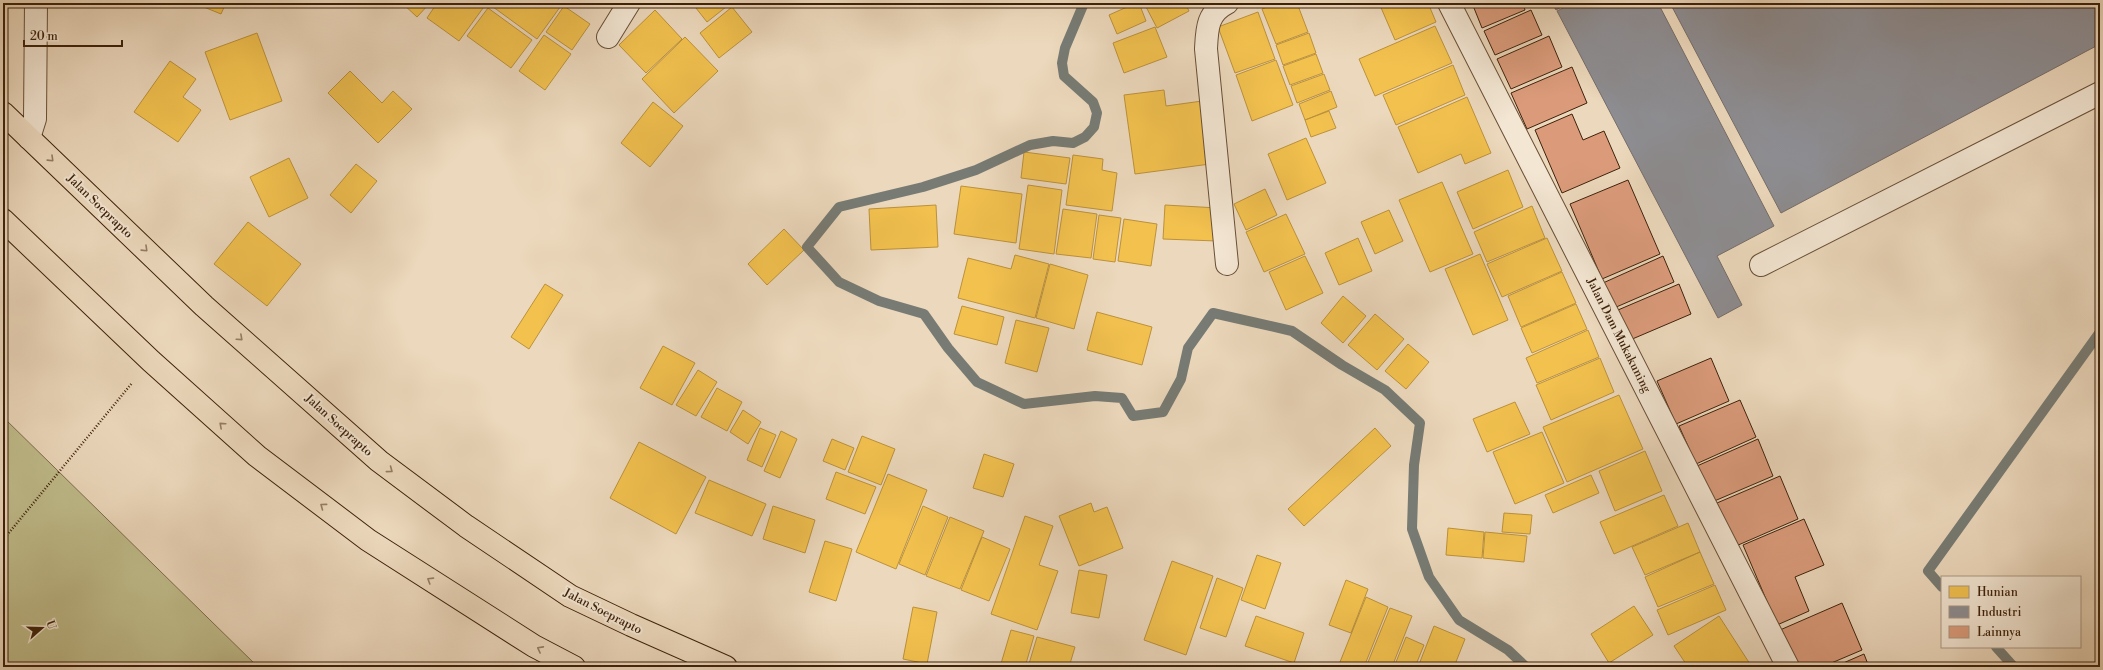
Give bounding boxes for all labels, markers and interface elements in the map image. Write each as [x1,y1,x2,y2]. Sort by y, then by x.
scale bar [24,22,122,48]
text: 20 m [30,29,58,44]
one-way arrow [46,154,54,162]
street label: Jalan Soeprapto [63,170,136,242]
one-way arrow [140,244,148,252]
street label: Jalan Dam Mukakuning [1583,274,1654,396]
one-way arrow [236,333,243,340]
street label: Jalan Soeprapto [301,390,376,460]
one-way arrow [219,422,226,429]
one-way arrow [386,465,393,472]
one-way arrow [320,504,327,511]
legend [1941,576,2081,648]
one-way arrow [427,577,434,584]
street label: Jalan Soeprapto [560,585,645,638]
text: Hunian [1977,585,2018,600]
text: Industri [1977,605,2021,620]
north arrow [22,608,62,648]
text: U [42,619,59,632]
text: Lainnya [1977,625,2022,640]
one-way arrow [537,646,544,654]

